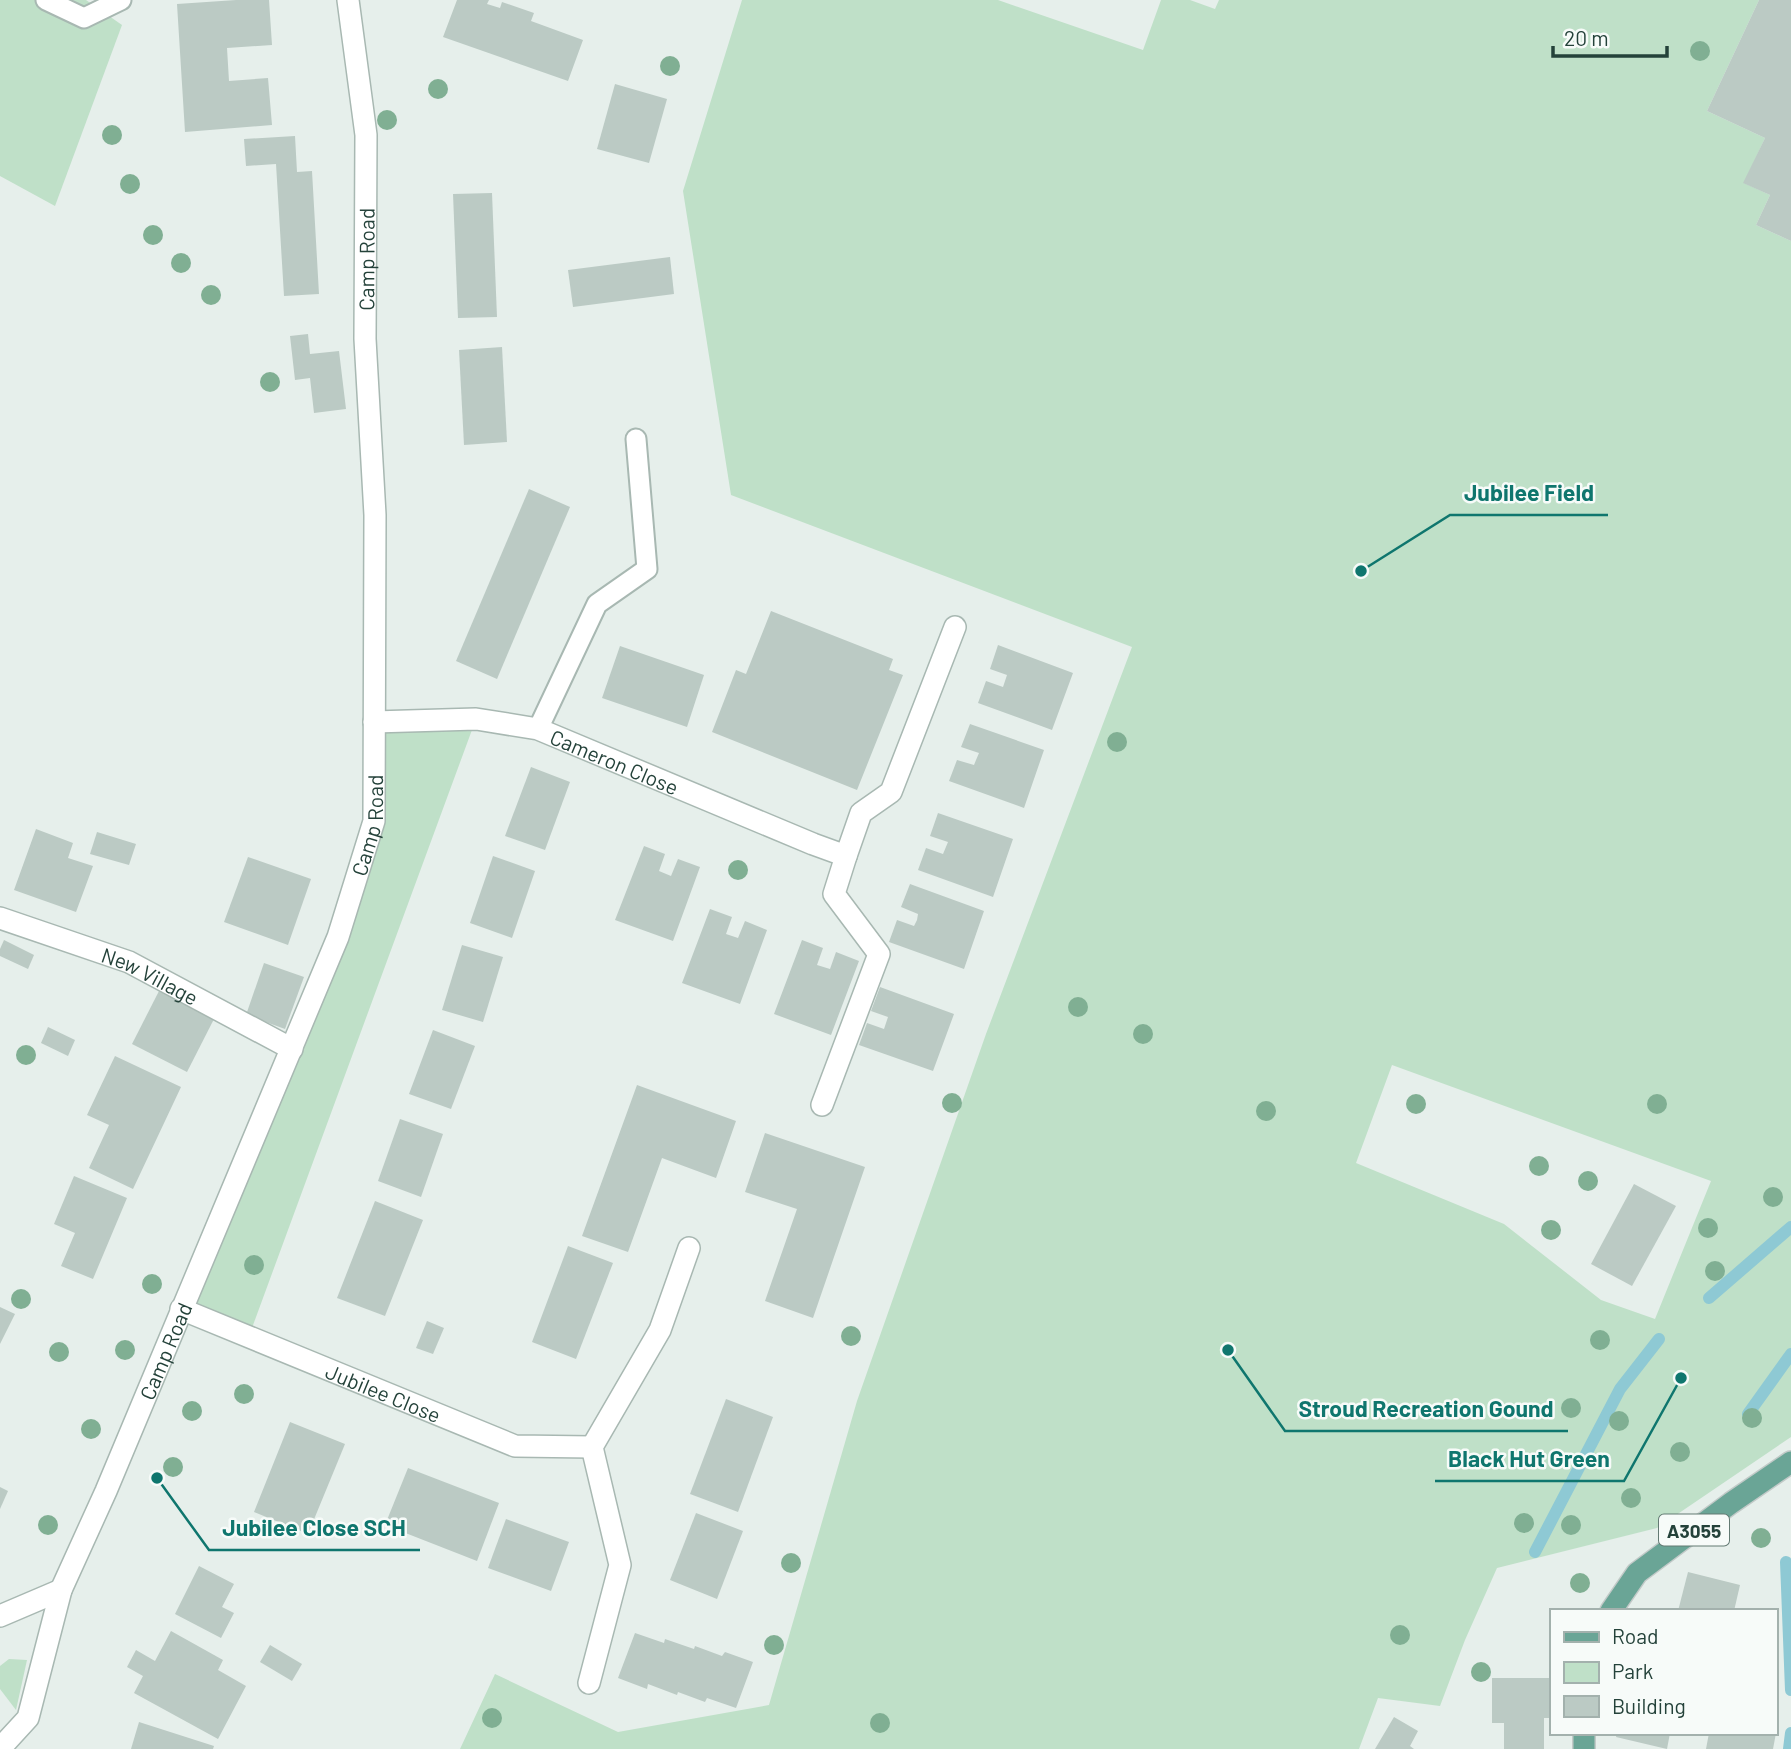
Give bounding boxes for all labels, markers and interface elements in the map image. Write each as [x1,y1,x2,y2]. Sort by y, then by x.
scale bar [1553,14,1667,58]
text: 20 m [1564,25,1609,50]
street label: Camp Road [353,208,378,311]
callout: Jubilee Field [1450,471,1608,515]
text: Jubilee Field [1464,478,1594,506]
street label: Cameron Close [547,723,683,799]
street label: Camp Road [345,774,387,879]
street label: New Village [99,941,203,1009]
street label: Camp Road [133,1298,196,1403]
street label: Jubilee Close [322,1357,445,1427]
callout: Stroud Recreation Gound [1285,1387,1568,1431]
text: Stroud Recreation Gound [1298,1394,1554,1422]
callout: Black Hut Green [1435,1437,1624,1481]
text: Black Hut Green [1448,1444,1610,1472]
callout: Jubilee Close SCH [209,1506,420,1550]
text: Jubilee Close SCH [222,1513,406,1541]
road number: A3055 [1659,1514,1729,1546]
legend [1550,1609,1777,1735]
text: Road [1612,1623,1658,1648]
text: Park [1612,1658,1653,1683]
text: Building [1612,1693,1686,1718]

